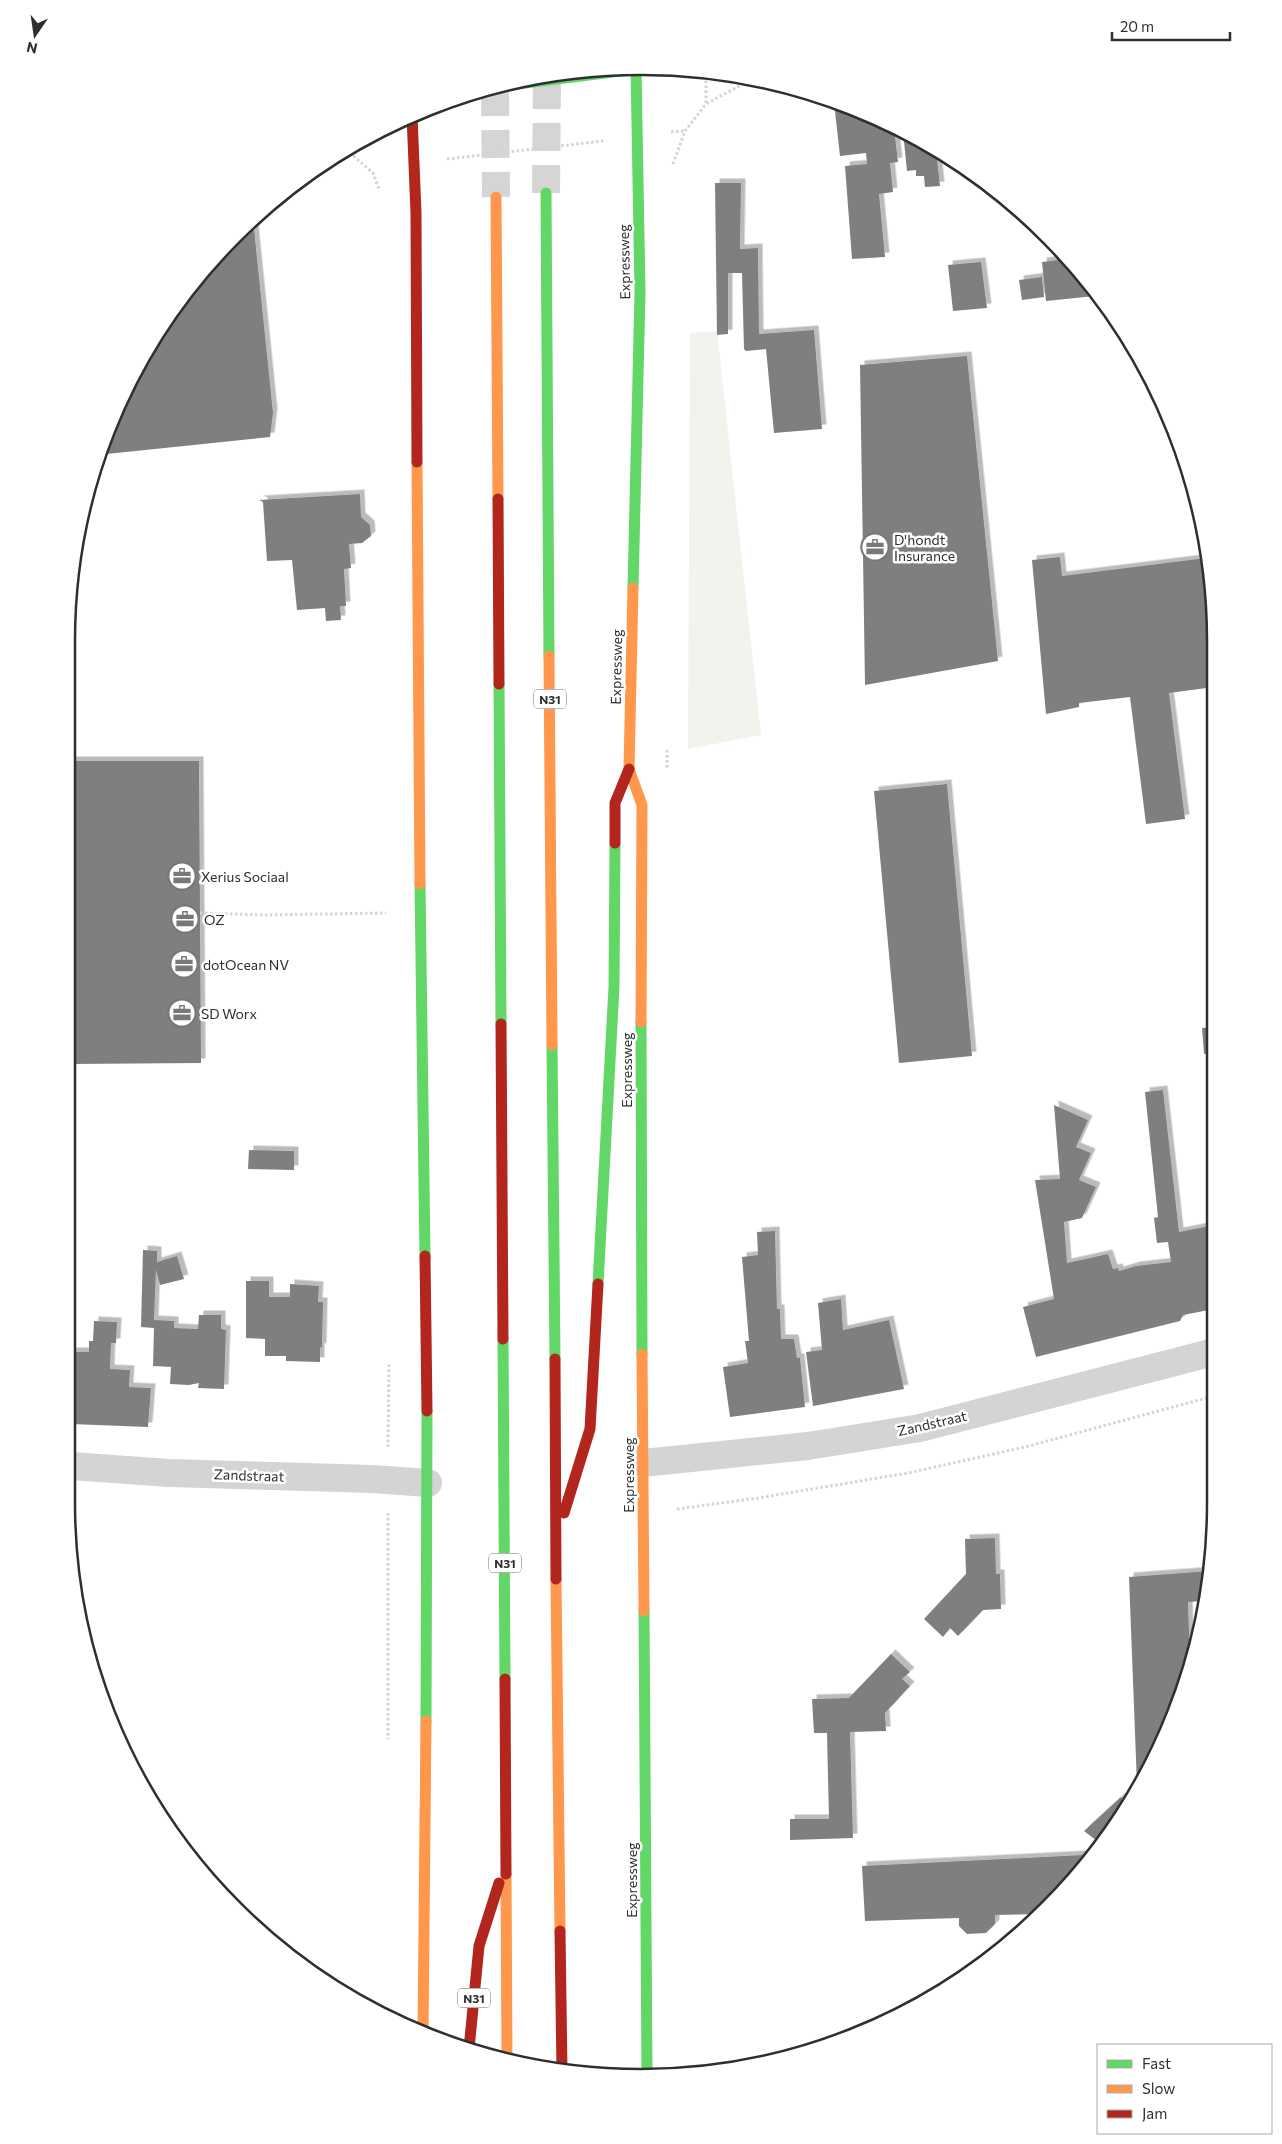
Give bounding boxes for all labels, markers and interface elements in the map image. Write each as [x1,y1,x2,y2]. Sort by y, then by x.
north arrow [10,10,60,60]
scale bar [1112,10,1230,42]
text: 20 m [1120,17,1154,35]
text: N [25,39,39,58]
street label: Expressweg [615,224,633,300]
place label: D'hondt Insurance [894,531,955,564]
office icon: D'hondt Insurance [860,532,890,562]
street label: Expressweg [607,629,625,705]
road number: N31 [534,690,566,709]
office icon: Xerius Sociaal [167,861,197,891]
place label: Xerius Sociaal [201,868,289,885]
office icon: OZ [170,904,200,934]
place label: OZ [204,911,225,928]
office icon: dotOcean NV [169,949,199,979]
place label: dotOcean NV [203,956,289,973]
office icon: SD Worx [167,998,197,1028]
place label: SD Worx [201,1005,257,1022]
street label: Expressweg [618,1032,635,1108]
street label: Zandstraat [896,1407,969,1439]
street label: Expressweg [620,1437,637,1513]
street label: Zandstraat [213,1465,285,1485]
road number: N31 [489,1554,521,1572]
street label: Expressweg [623,1842,640,1918]
road number: N31 [458,1989,490,2008]
legend [1097,2044,1272,2134]
text: Fast [1142,2054,1171,2072]
text: Slow [1142,2079,1175,2097]
text: Jam [1142,2104,1167,2122]

